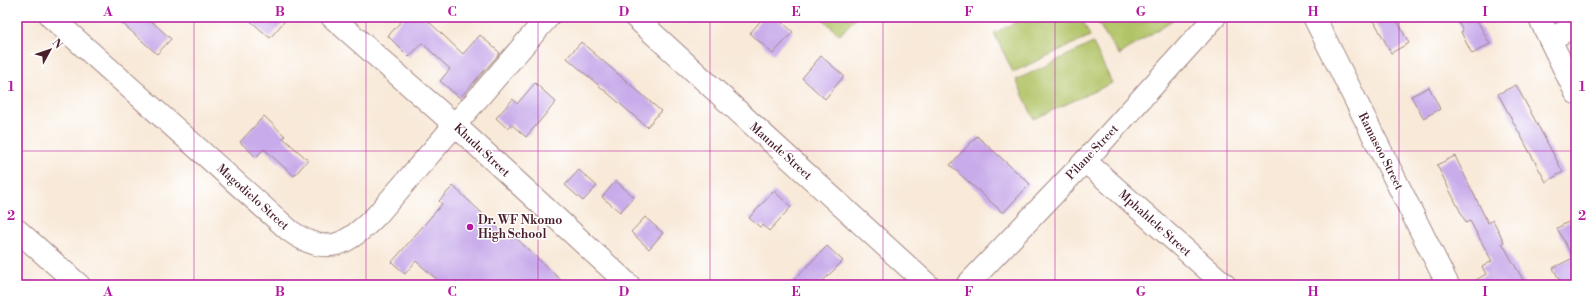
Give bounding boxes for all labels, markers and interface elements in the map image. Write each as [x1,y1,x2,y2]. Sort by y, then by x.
text: A [102,4,113,20]
text: B [275,4,285,20]
text: C [447,4,457,20]
text: D [619,4,629,20]
text: E [791,4,801,20]
text: F [964,4,974,20]
text: G [1136,4,1147,20]
text: H [1308,4,1319,20]
text: I [1482,4,1488,20]
north arrow [30,30,70,70]
text: N [49,36,65,52]
text: 1 [8,79,15,95]
text: 1 [1579,79,1586,95]
street label: Ramasoo Street [1355,110,1407,193]
street label: Maunde Street [746,119,815,184]
street label: Khudu Street [450,121,513,181]
street label: Pilane Street [1063,121,1122,183]
street label: Magodielo Street [214,161,292,234]
street label: Mphahlele Street [1115,187,1195,260]
text: 2 [7,208,15,224]
text: 2 [1578,208,1586,224]
place label: Dr. WF Nkomo High School [478,213,562,242]
marker: Dr. WF Nkomo High School [465,222,475,232]
text: A [102,284,113,300]
text: B [275,284,285,300]
text: C [447,284,457,300]
text: D [619,284,629,300]
text: E [791,284,801,300]
text: F [964,284,974,300]
text: G [1136,284,1147,300]
text: H [1308,284,1319,300]
text: I [1482,284,1488,300]

